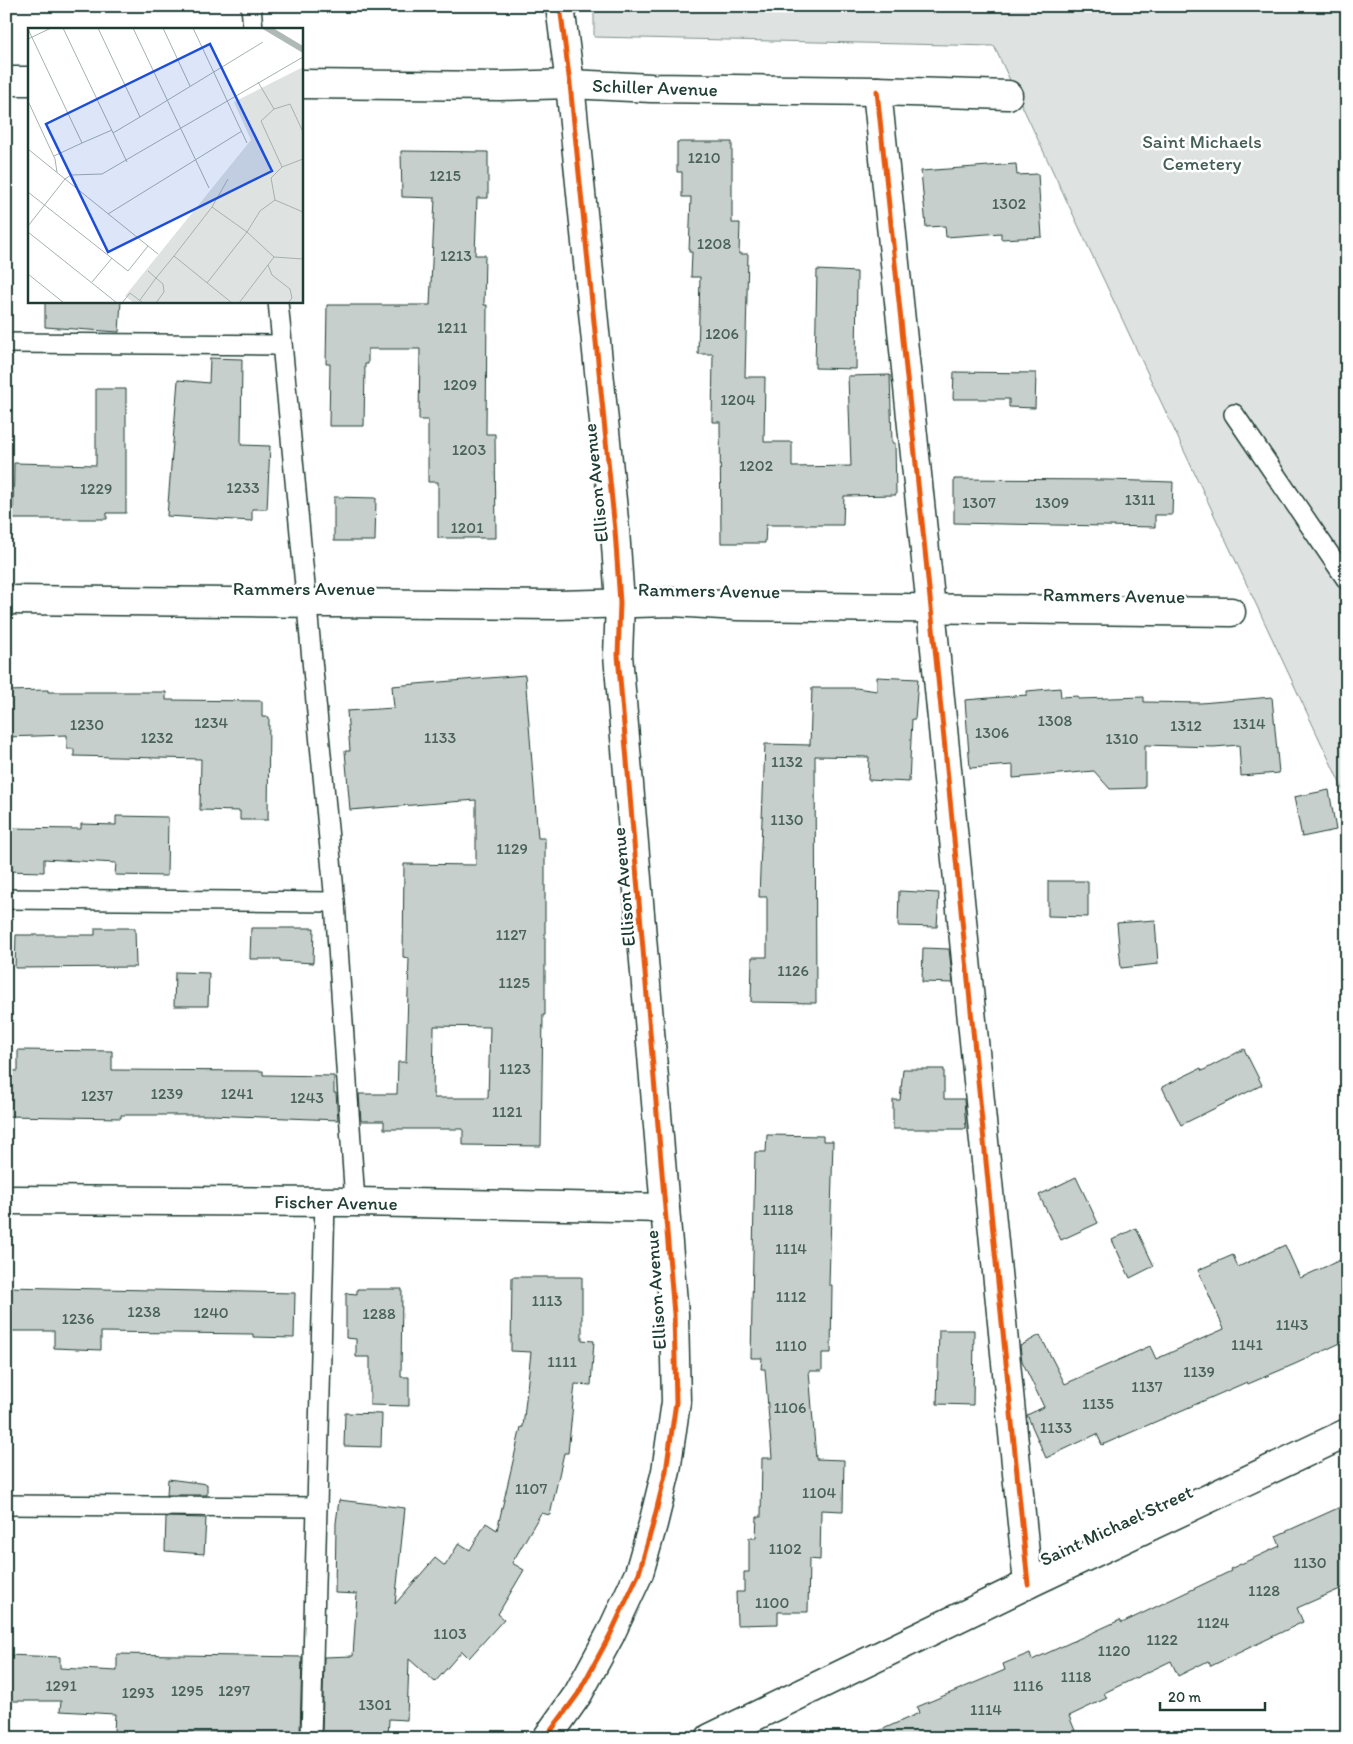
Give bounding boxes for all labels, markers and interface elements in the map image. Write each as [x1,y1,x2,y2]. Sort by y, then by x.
inset map [28,28,302,302]
street label: Schiller Avenue [592,74,718,101]
park label: Saint Michaels Cemetery [1142,130,1262,175]
house number: 1210 [687,148,721,167]
house number: 1215 [429,166,461,185]
house number: 1302 [992,194,1027,213]
house number: 1208 [697,234,731,253]
house number: 1213 [440,246,472,265]
house number: 1211 [437,318,468,337]
house number: 1206 [705,324,739,343]
house number: 1209 [443,375,477,394]
house number: 1204 [720,390,756,409]
street label: Ellison Avenue [578,422,613,544]
house number: 1203 [452,440,486,459]
house number: 1202 [739,456,774,475]
house number: 1233 [226,478,260,497]
house number: 1229 [80,479,112,498]
house number: 1311 [1125,490,1156,509]
house number: 1307 [962,493,996,512]
house number: 1309 [1035,493,1069,512]
house number: 1201 [450,518,484,537]
street label: Rammers Avenue [233,577,375,600]
street label: Rammers Avenue [638,578,780,603]
street label: Rammers Avenue [1043,583,1185,608]
house number: 1308 [1038,711,1073,730]
house number: 1234 [194,713,228,732]
house number: 1314 [1232,714,1266,733]
house number: 1230 [70,715,104,734]
house number: 1312 [1170,716,1203,735]
house number: 1306 [975,723,1009,742]
house number: 1232 [141,728,174,747]
house number: 1133 [424,728,456,747]
house number: 1310 [1105,729,1139,748]
house number: 1132 [771,752,804,771]
house number: 1130 [770,810,804,829]
street label: Ellison Avenue [607,826,640,948]
house number: 1129 [496,839,528,858]
house number: 1127 [495,925,527,944]
house number: 1126 [777,961,809,980]
house number: 1125 [498,973,530,992]
house number: 1123 [499,1059,531,1078]
house number: 1239 [151,1084,183,1103]
house number: 1241 [221,1084,254,1103]
house number: 1237 [81,1086,113,1105]
house number: 1243 [290,1088,324,1107]
house number: 1121 [492,1102,523,1121]
street label: Fischer Avenue [274,1190,398,1215]
house number: 1118 [762,1200,794,1219]
street label: Ellison Avenue [640,1229,671,1350]
house number: 1114 [775,1239,807,1258]
house number: 1112 [776,1287,807,1306]
house number: 1113 [532,1291,563,1310]
house number: 1238 [127,1302,161,1321]
house number: 1240 [193,1303,229,1322]
house number: 1288 [362,1304,396,1323]
house number: 1236 [61,1309,95,1328]
house number: 1143 [1275,1315,1309,1334]
house number: 1141 [1231,1335,1264,1354]
house number: 1110 [775,1336,807,1355]
house number: 1111 [547,1352,577,1371]
house number: 1139 [1183,1362,1215,1381]
house number: 1137 [1131,1377,1163,1396]
house number: 1135 [1082,1394,1114,1413]
house number: 1106 [773,1398,807,1417]
house number: 1133 [1040,1418,1072,1437]
house number: 1107 [515,1479,547,1498]
street label: Saint Michael Street [1036,1480,1196,1571]
house number: 1104 [802,1483,837,1502]
house number: 1102 [768,1539,802,1558]
house number: 1130 [1293,1553,1327,1572]
house number: 1128 [1248,1581,1280,1600]
house number: 1100 [755,1593,789,1612]
house number: 1124 [1197,1613,1230,1632]
house number: 1103 [433,1624,467,1643]
house number: 1122 [1146,1630,1178,1649]
house number: 1120 [1097,1641,1131,1660]
house number: 1118 [1060,1667,1092,1686]
house number: 1291 [45,1676,77,1695]
house number: 1116 [1013,1676,1043,1695]
scale bar [1160,1679,1266,1711]
house number: 1295 [171,1681,203,1700]
house number: 1297 [218,1681,250,1700]
house number: 1293 [122,1683,155,1702]
text: 20 m [1168,1688,1202,1706]
house number: 1301 [358,1695,392,1714]
house number: 1114 [970,1700,1002,1719]

